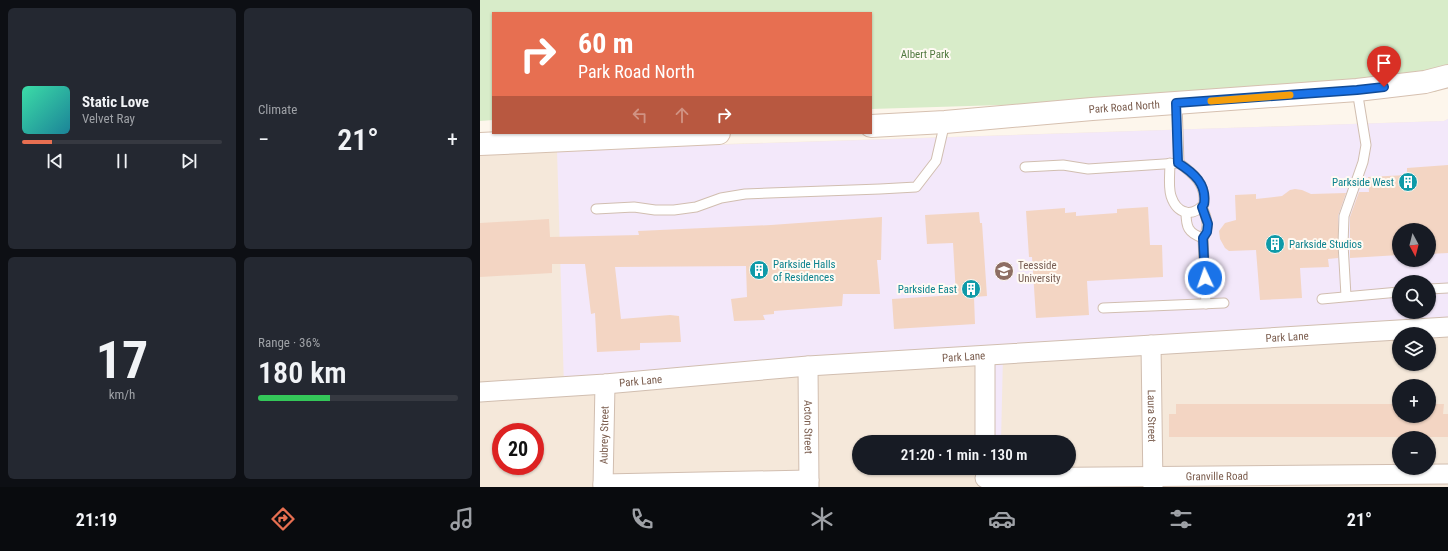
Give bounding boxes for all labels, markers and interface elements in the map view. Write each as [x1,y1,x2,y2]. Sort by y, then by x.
text: 60 m [578,27,634,60]
icon: right [512,28,564,80]
pin [1367,46,1401,87]
park label: Albert Park [901,48,949,61]
icon: arrive [1373,52,1395,74]
text: Park Road North [578,61,695,82]
text: Static Love [82,93,149,111]
street label: Park Road North [1088,98,1160,116]
text: Climate [258,102,297,117]
icon: left [629,104,651,126]
icon: ahead [671,104,693,126]
icon: right [713,104,735,126]
text: Velvet Ray [82,111,135,126]
text: 21° [337,122,379,157]
text: − [258,127,269,152]
text: + [447,127,458,152]
icon: previous [44,150,66,172]
icon: pause [111,150,133,172]
icon: next [178,150,200,172]
building icon: Parkside West [1397,171,1419,193]
place label: Parkside West [1332,176,1394,189]
north arrow [1392,223,1436,267]
map controls [1392,223,1436,475]
building icon: Parkside Studios [1264,233,1286,255]
place label: Parkside Studios [1289,238,1362,251]
position arrow [1184,257,1226,299]
place label: Parkside Halls of Residences [773,258,835,284]
building icon: Parkside Halls of Residences [748,259,770,281]
place label: Teesside University [1018,259,1061,285]
school or university icon: Teesside University [993,260,1015,282]
button: search [1392,275,1436,319]
building icon: Parkside East [960,278,982,300]
place label: Parkside East [898,283,957,296]
button: layers [1392,327,1436,371]
street label: Park Lane [1265,329,1309,345]
text: 17 [96,330,148,391]
text: Range · 36% [258,335,320,350]
street label: Park Lane [942,349,986,364]
text: 180 km [258,355,347,390]
street label: Park Lane [619,372,663,389]
button: + [1392,379,1436,423]
text: km/h [109,387,135,402]
street label: Laura Street [1145,390,1159,442]
street label: Acton Street [802,400,815,454]
street label: Aubrey Street [597,406,611,464]
speed limit sign: 20 [492,423,544,475]
button: − [1392,431,1436,475]
text: 21:20 · 1 min · 130 m [901,446,1027,464]
street label: Granville Road [1186,469,1248,483]
icon: directions [269,505,297,533]
icon: music [448,505,476,533]
icon: phone [628,505,656,533]
icon: climate [808,505,836,533]
icon: car [988,505,1016,533]
icon: filters [1167,505,1195,533]
text: 21:19 [76,509,117,530]
text: 21° [1347,509,1372,530]

